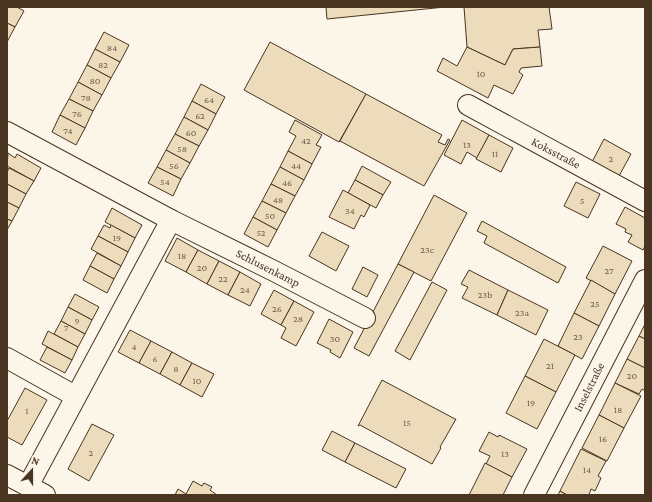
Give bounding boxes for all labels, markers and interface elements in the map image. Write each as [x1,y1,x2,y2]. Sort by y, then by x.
house number: 84 [107,42,117,53]
house number: 82 [98,59,108,70]
house number: 10 [477,68,486,79]
house number: 80 [89,75,101,86]
house number: 78 [81,92,91,103]
house number: 64 [204,94,214,105]
house number: 76 [72,108,82,119]
house number: 62 [195,110,205,121]
house number: 74 [63,125,73,136]
house number: 60 [186,127,197,138]
street label: Koksstraße [529,134,583,172]
house number: 42 [301,135,311,146]
house number: 13 [463,139,471,150]
house number: 58 [177,143,187,154]
house number: 11 [492,148,498,159]
house number: 2 [609,153,614,164]
house number: 56 [169,160,179,171]
house number: 44 [291,160,301,171]
house number: 54 [160,176,170,187]
house number: 46 [282,177,292,188]
house number: 48 [273,194,283,205]
house number: 5 [580,195,585,206]
house number: 34 [345,205,355,216]
house number: 50 [265,210,276,221]
house number: 52 [256,227,266,238]
house number: 19 [113,232,121,243]
house number: 23c [420,244,435,255]
street label: Schlusenkamp [234,246,302,290]
house number: 18 [178,250,186,261]
house number: 20 [197,262,208,273]
house number: 27 [604,265,614,276]
house number: 22 [218,273,228,284]
house number: 24 [240,284,250,295]
house number: 23b [478,289,492,300]
house number: 25 [590,298,600,309]
house number: 26 [272,303,282,314]
house number: 23a [515,307,529,318]
house number: 28 [293,313,303,324]
house number: 9 [74,315,80,326]
house number: 7 [64,322,69,333]
house number: 23 [573,331,583,342]
house number: 30 [330,333,341,344]
house number: 4 [131,341,137,352]
house number: 6 [152,353,158,364]
house number: 21 [546,360,554,371]
street label: Inselstraße [571,360,607,414]
house number: 8 [173,363,179,374]
house number: 20 [627,370,638,381]
house number: 10 [193,375,202,386]
house number: 19 [527,397,535,408]
house number: 18 [614,404,622,415]
house number: 1 [25,405,29,416]
house number: 15 [403,417,411,428]
house number: 16 [599,433,607,444]
house number: 2 [89,447,94,458]
house number: 13 [501,448,509,459]
north arrow [12,450,52,490]
text: N [30,454,42,468]
house number: 14 [583,464,591,475]

